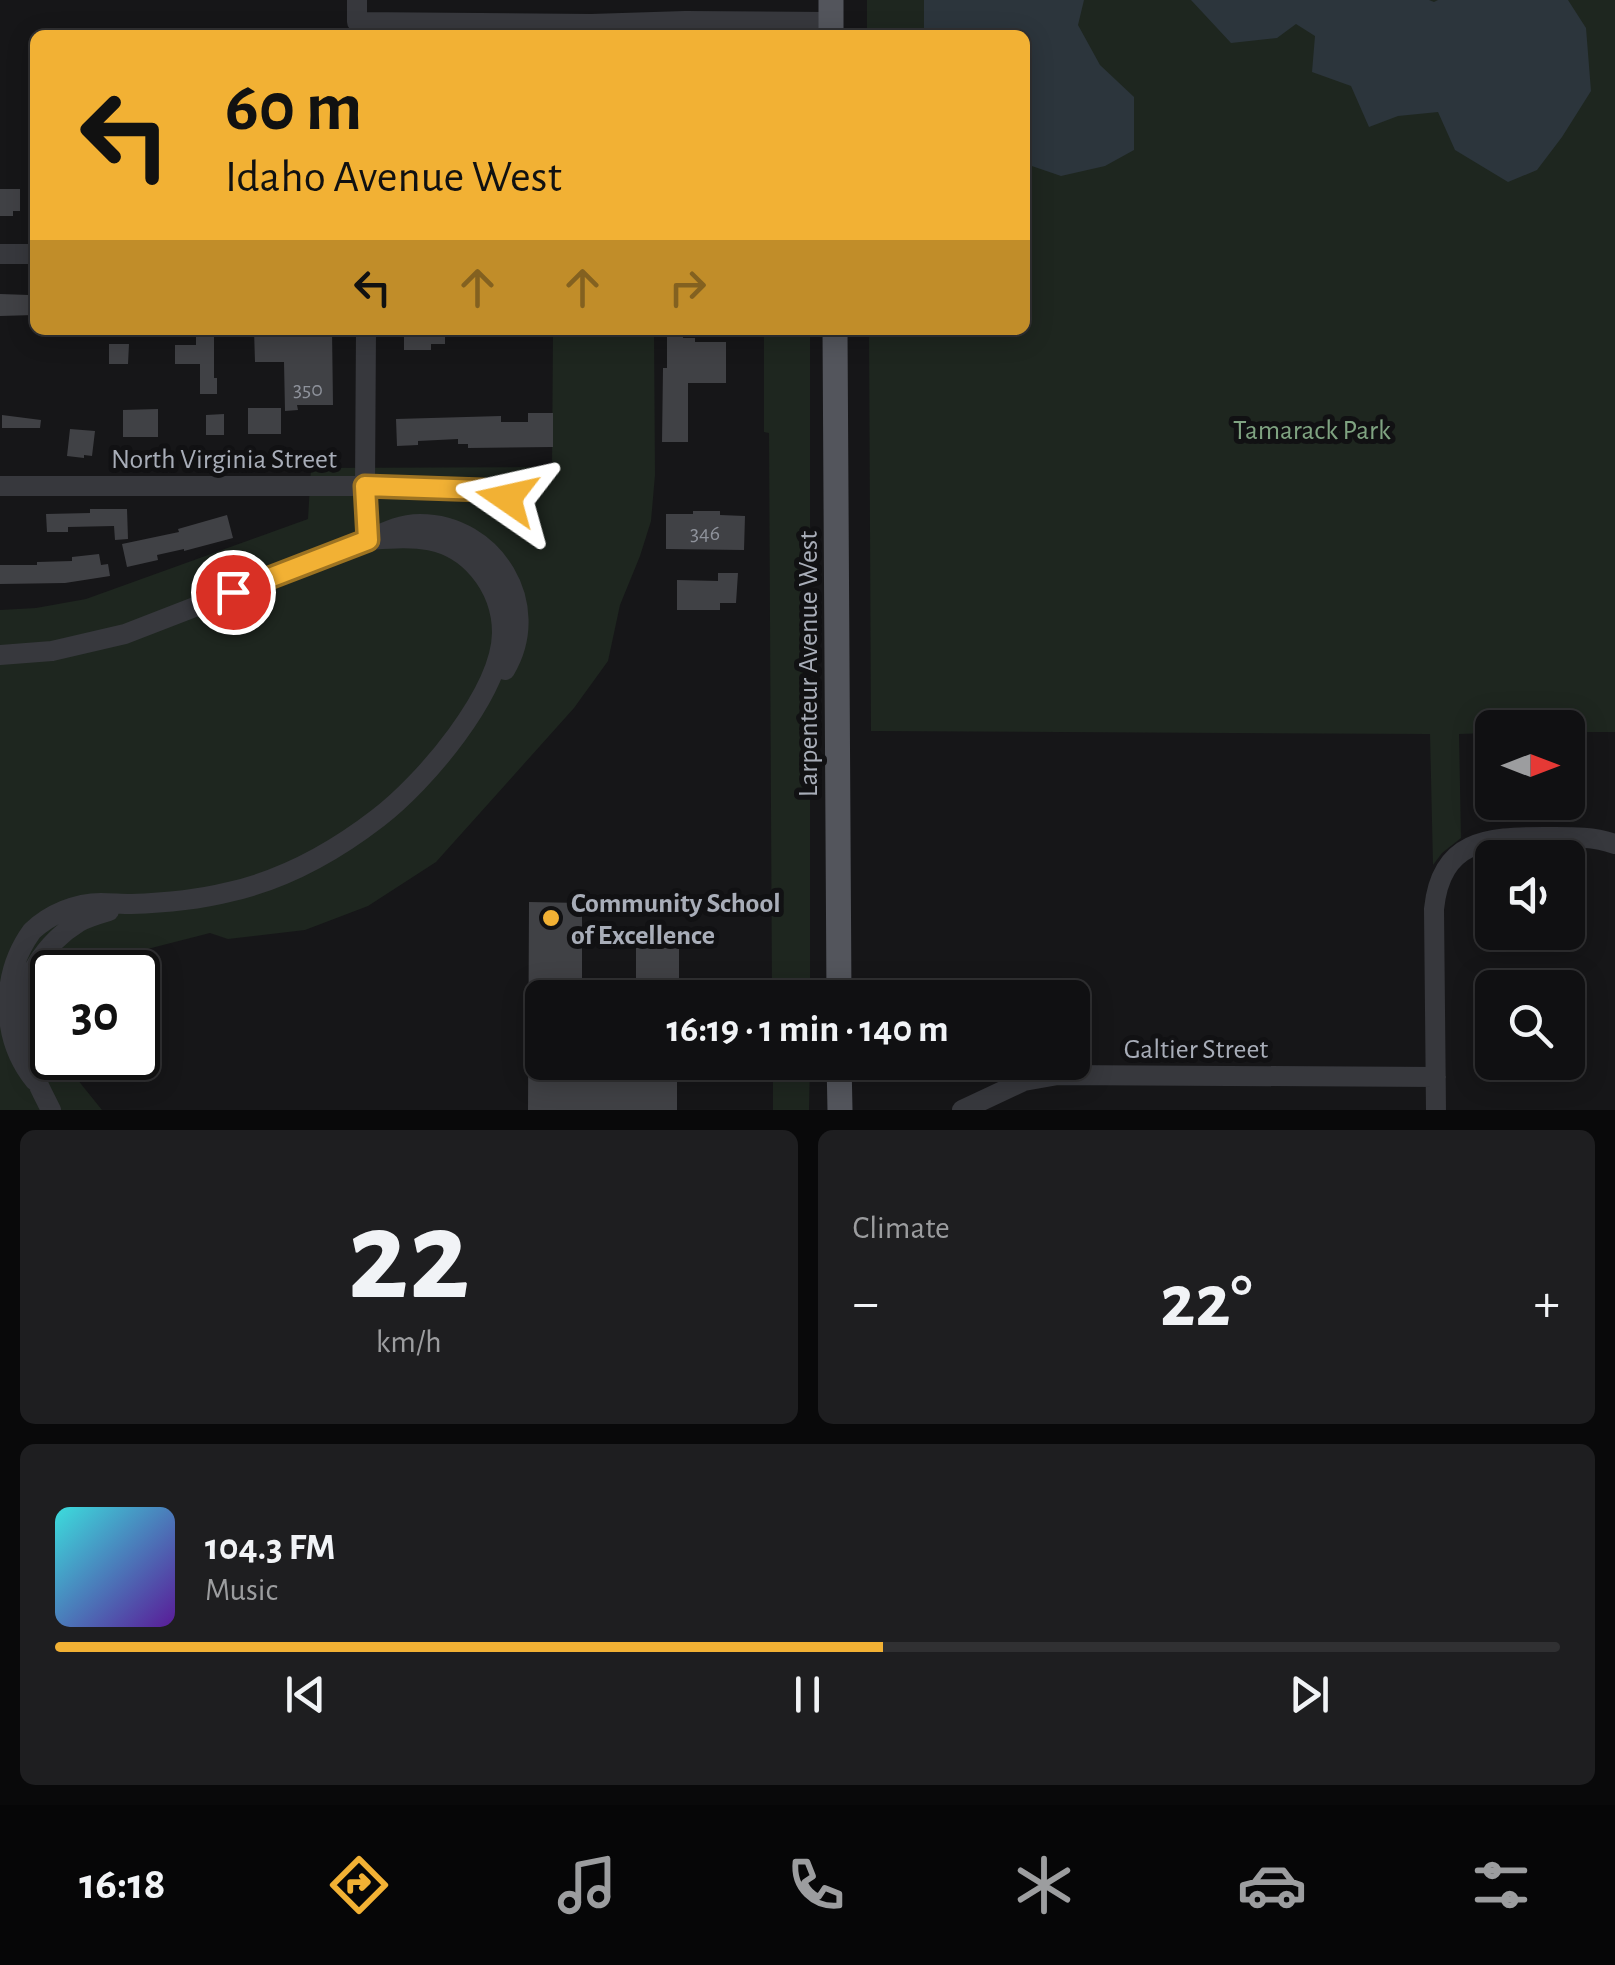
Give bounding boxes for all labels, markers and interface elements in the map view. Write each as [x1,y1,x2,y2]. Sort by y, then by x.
icon: left [60,70,190,200]
text: 60 m [225,73,362,143]
text: Idaho Avenue West [225,155,562,200]
icon: left [345,260,400,315]
icon: ahead [450,260,505,315]
icon: ahead [555,260,610,315]
icon: right [660,260,715,315]
house number: 350 [293,378,323,400]
park label: Tamarack Park [1233,417,1391,445]
street label: North Virginia Street [111,446,337,474]
position arrow [455,446,559,550]
house number: 346 [690,522,720,544]
street label: Larpenteur Avenue West [795,531,823,797]
pin [191,550,276,635]
icon: arrive [206,565,261,620]
north arrow [1475,710,1585,820]
map controls [1475,710,1585,1080]
button: sound [1475,840,1585,950]
place label: Community School of Excellence [571,890,781,950]
marker: Community School of Excellence [540,907,562,929]
speed limit sign: 30 [30,950,160,1080]
button: search [1475,970,1585,1080]
text: 16:19 · 1 min · 140 m [666,1011,949,1049]
street label: Galtier Street [1124,1036,1268,1064]
text: 22 [348,1193,470,1323]
text: Climate [853,1212,950,1244]
text: 22° [1160,1265,1253,1340]
text: − [853,1276,879,1331]
text: + [1534,1276,1560,1331]
text: km/h [376,1326,442,1358]
text: 104.3 FM [205,1529,336,1567]
text: Music [205,1574,278,1606]
icon: previous [278,1667,333,1722]
icon: pause [780,1667,835,1722]
icon: next [1282,1667,1337,1722]
icon: directions [324,1850,394,1920]
icon: music [552,1850,622,1920]
icon: phone [781,1850,851,1920]
icon: climate [1009,1850,1079,1920]
icon: car [1237,1850,1307,1920]
icon: filters [1466,1850,1536,1920]
text: 16:18 [79,1862,166,1907]

